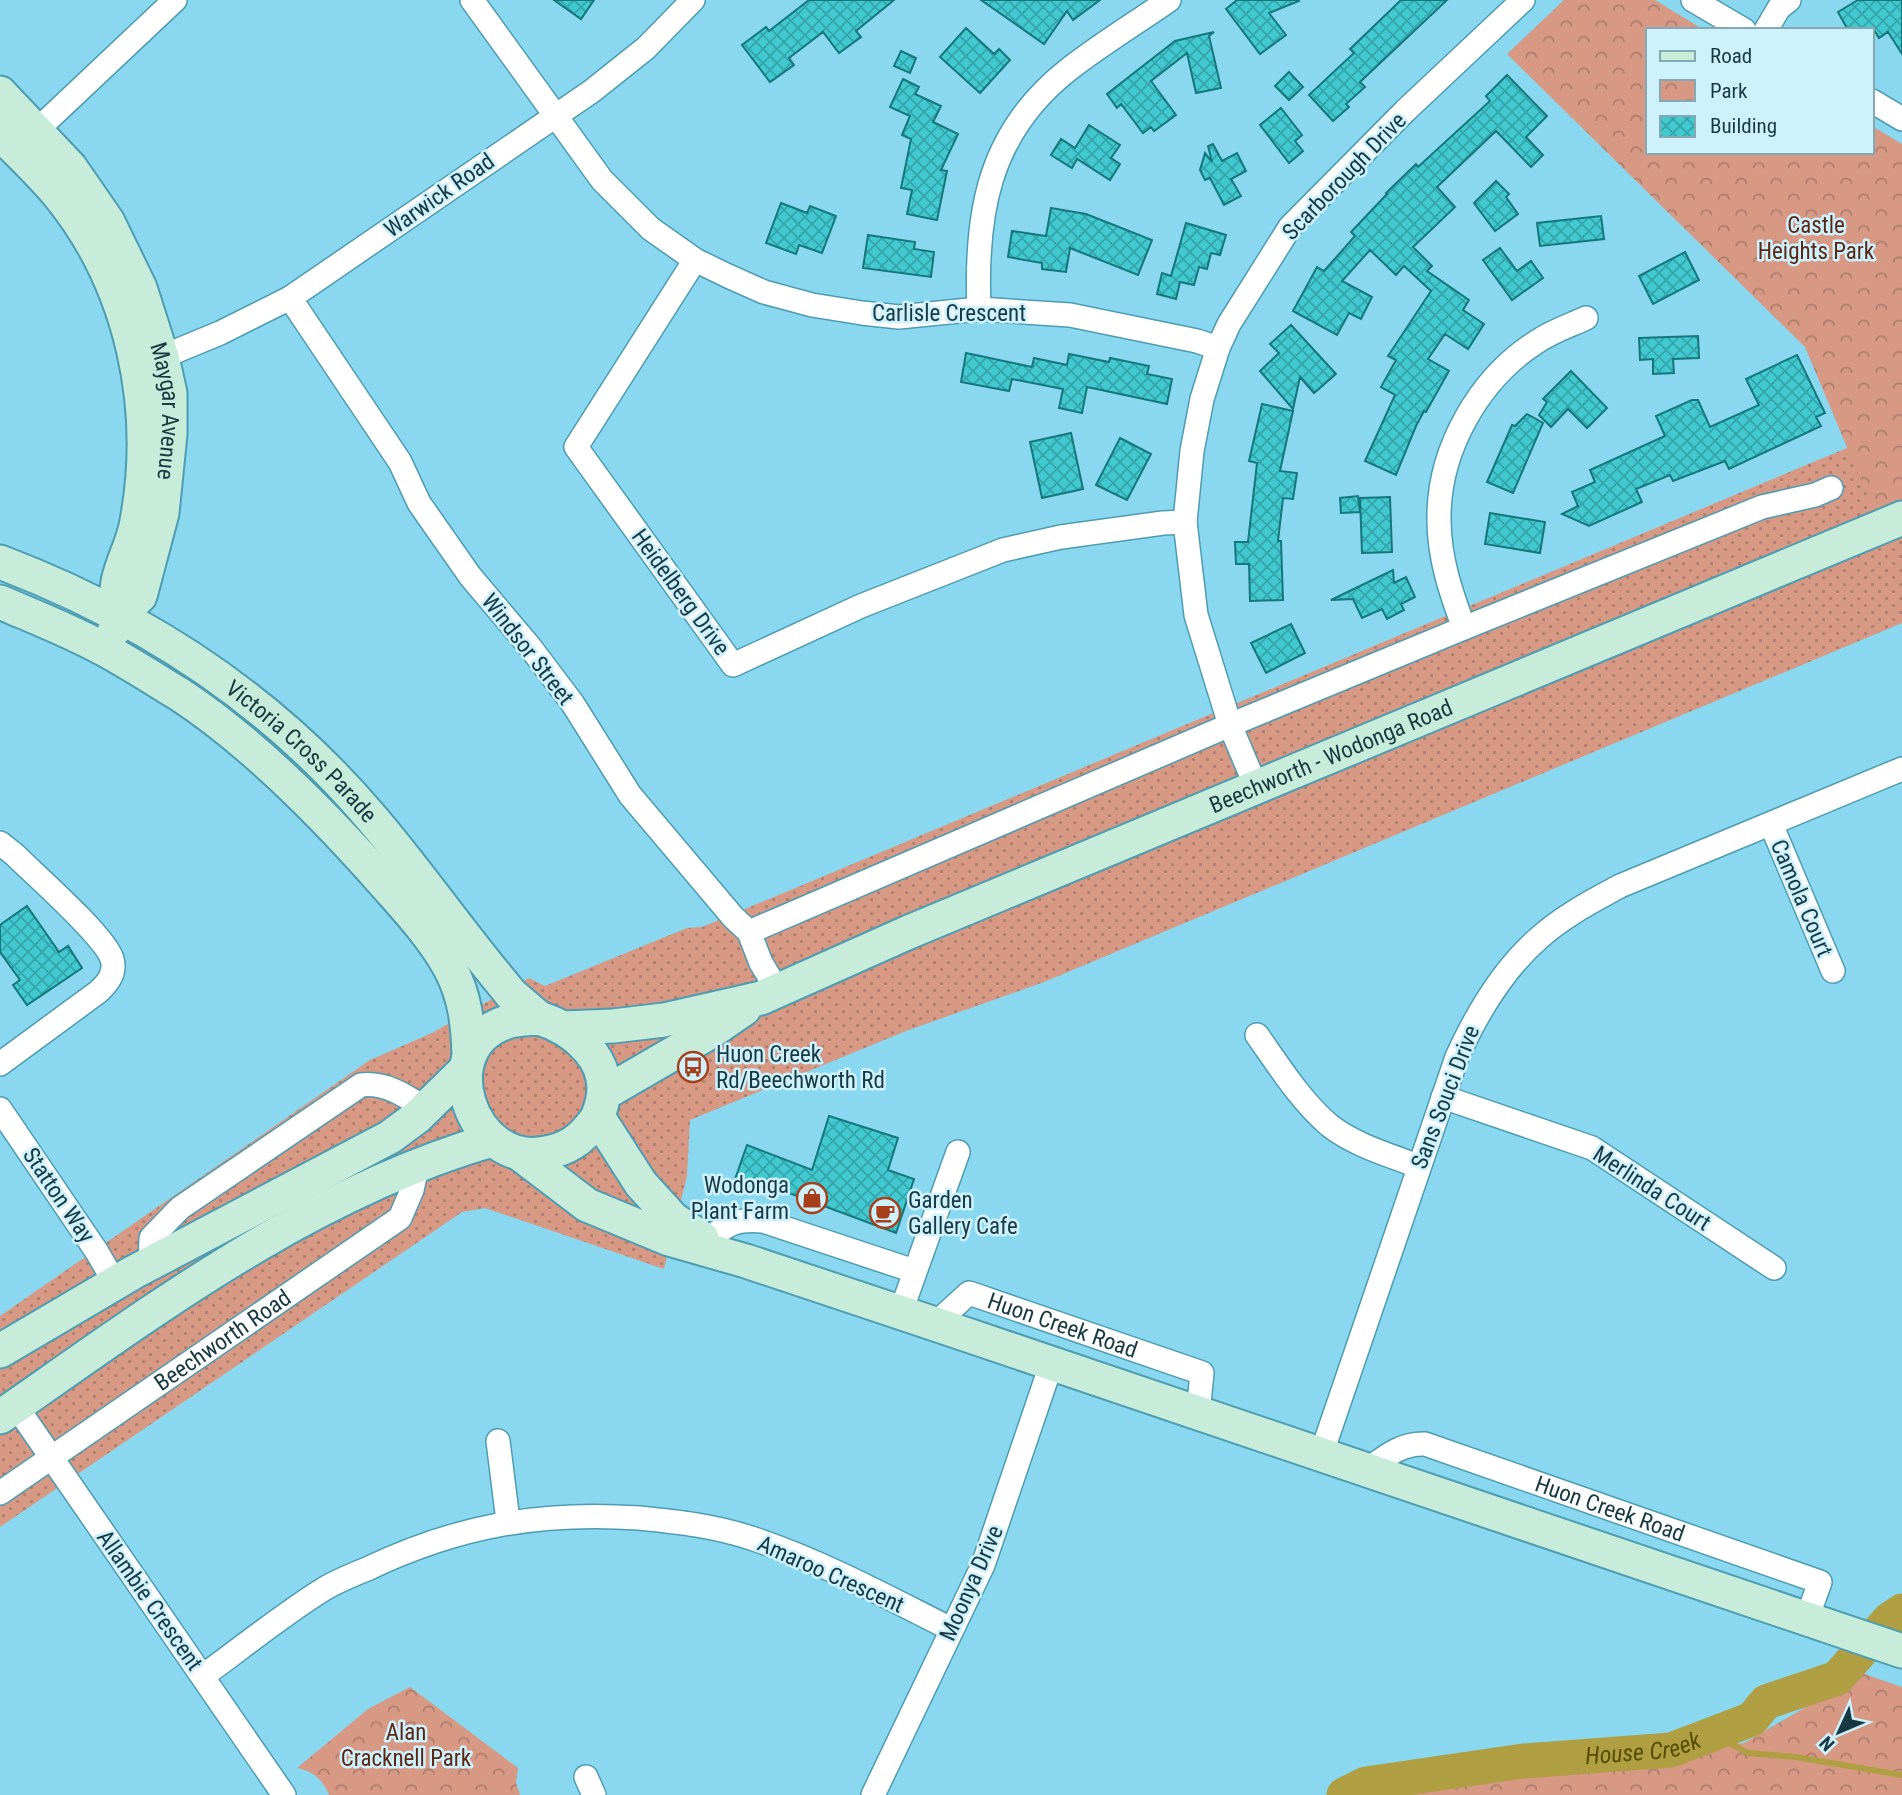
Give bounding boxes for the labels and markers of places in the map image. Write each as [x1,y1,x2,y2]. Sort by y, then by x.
place label: Huon Creek Rd/Beechworth Rd [716,1041,885,1094]
bus stop icon: Huon Creek Rd/Beechworth Rd [676,1050,710,1084]
place label: Wodonga Plant Farm [691,1172,789,1225]
shop icon: Wodonga Plant Farm [795,1181,829,1215]
place label: Garden Gallery Cafe [908,1187,1018,1240]
cafe icon: Garden Gallery Cafe [868,1196,902,1230]

